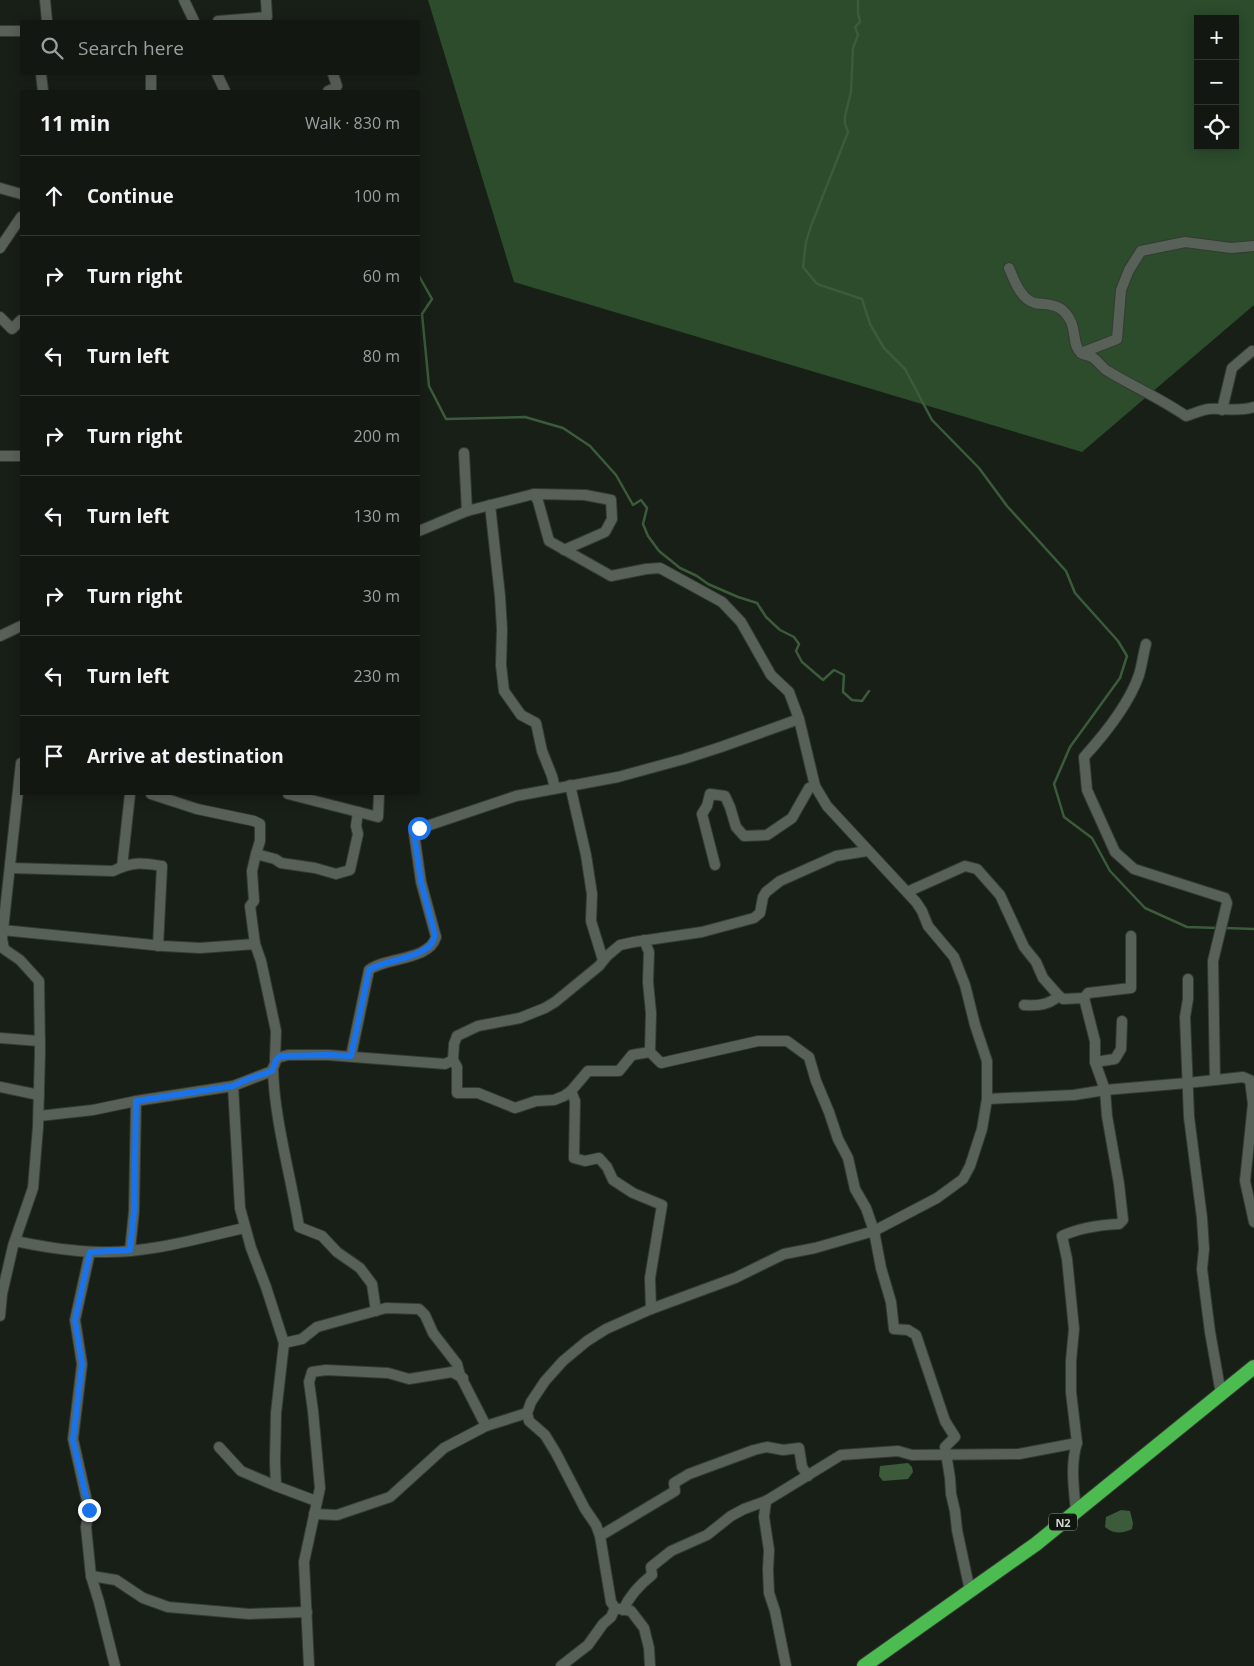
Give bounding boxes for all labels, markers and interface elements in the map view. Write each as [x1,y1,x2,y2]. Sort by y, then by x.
map controls [1194,15,1239,150]
button: + [1194,15,1239,60]
search box [20,20,420,75]
icon: search [38,34,66,62]
text: Search here [78,35,184,61]
button: − [1194,60,1239,105]
button: locate [1194,105,1239,150]
text: 11 min [40,109,110,137]
text: Walk · 830 m [305,112,400,134]
icon: ahead [40,182,68,210]
text: Continue [87,183,174,209]
text: 100 m [354,185,400,207]
icon: right [40,262,68,290]
text: Turn right [87,263,182,289]
text: 60 m [363,265,400,287]
icon: left [40,342,68,370]
text: Turn left [87,343,169,369]
text: 80 m [363,345,400,367]
icon: right [40,422,68,450]
text: Turn right [87,423,182,449]
text: 200 m [354,425,400,447]
icon: left [40,502,68,530]
text: Turn left [87,503,169,529]
text: 130 m [354,505,400,527]
icon: right [40,582,68,610]
text: Turn right [87,583,182,609]
text: 30 m [363,585,400,607]
icon: left [40,662,68,690]
text: Turn left [87,663,169,689]
text: 230 m [354,665,400,687]
icon: arrive [40,742,68,770]
text: Arrive at destination [87,743,284,769]
route start [408,817,431,840]
route end [78,1499,101,1522]
road number: N2 [1049,1514,1077,1530]

